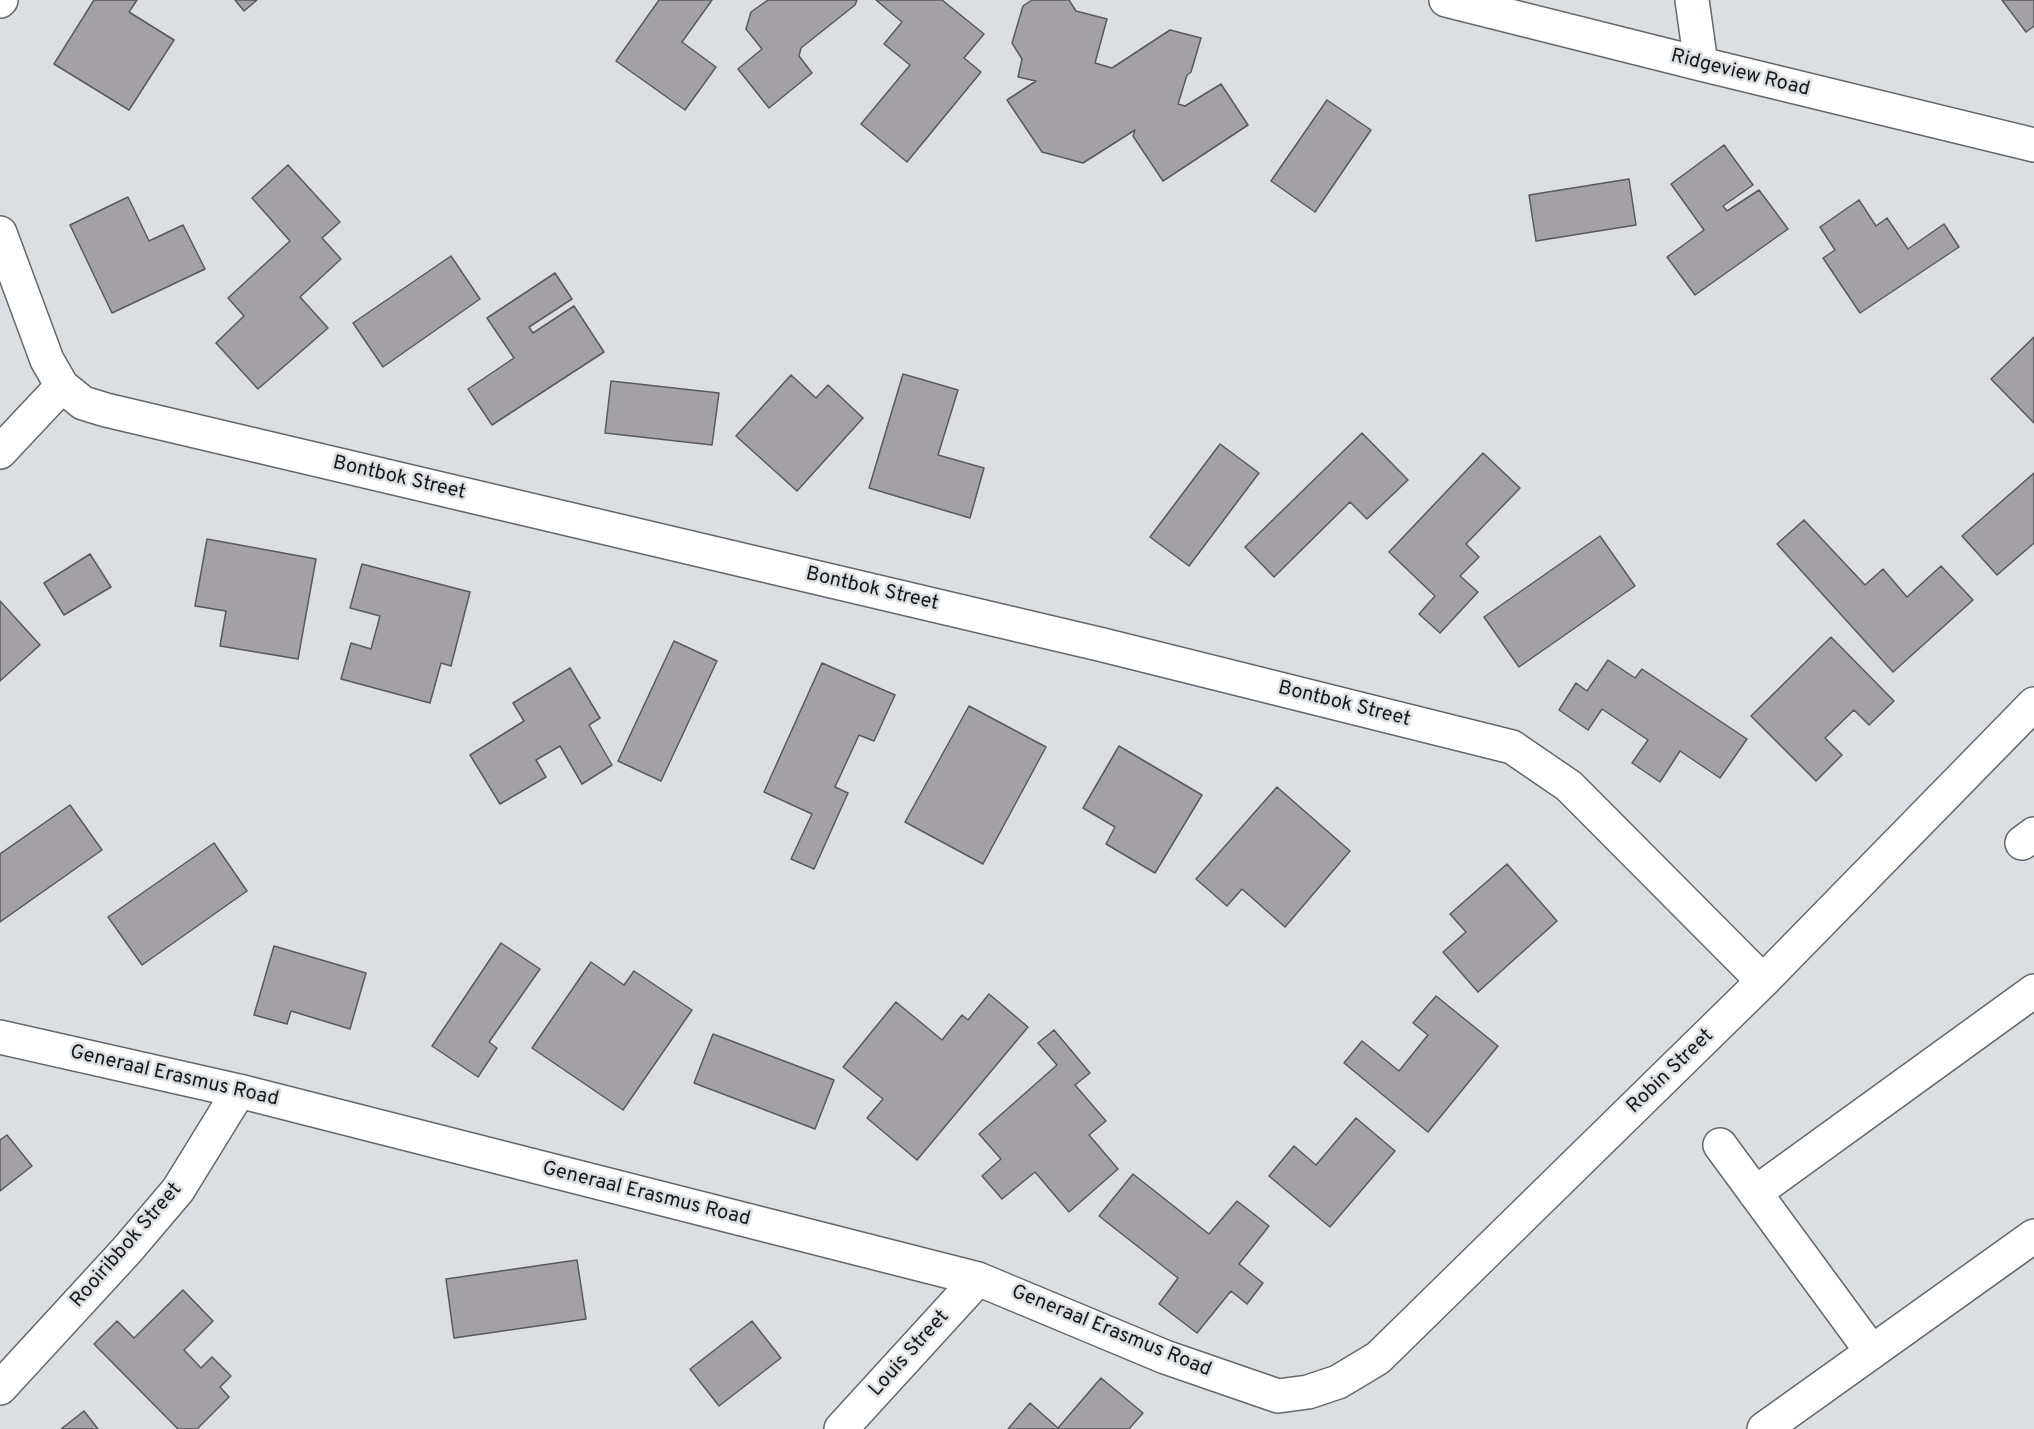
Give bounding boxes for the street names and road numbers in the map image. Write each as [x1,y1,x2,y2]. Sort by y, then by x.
street label: Ridgeview Road [1668,45,1812,103]
street label: Bontbok Street [330,452,468,506]
street label: Bontbok Street [803,563,941,617]
street label: Bontbok Street [1275,677,1413,733]
street label: Robin Street [1623,1025,1719,1119]
street label: Generaal Erasmus Road [67,1041,281,1113]
street label: Generaal Erasmus Road [540,1158,752,1232]
street label: Rooiribbok Street [66,1179,188,1313]
street label: Generaal Erasmus Road [1008,1281,1214,1383]
street label: Louis Street [865,1306,955,1402]

